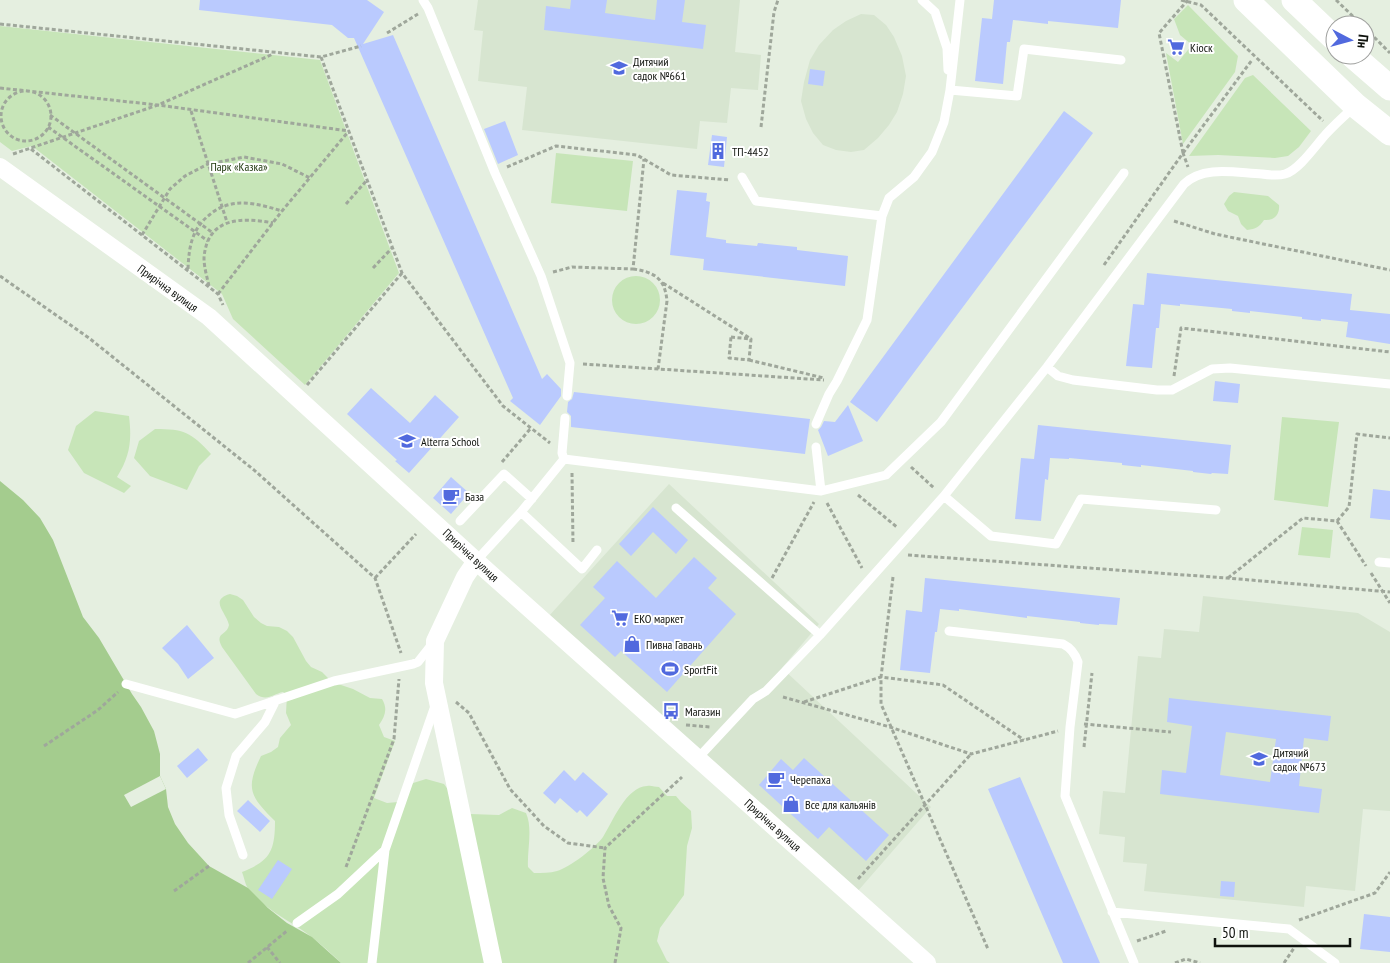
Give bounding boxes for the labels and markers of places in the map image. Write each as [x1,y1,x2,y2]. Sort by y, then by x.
supermarket icon: Кіоск [1166,37,1186,57]
place label: Кіоск [1190,40,1213,55]
place label: Дитячий садок №661 [633,54,686,83]
school or university icon: Дитячий садок №661 [609,58,629,78]
building icon: ТП-4452 [708,141,728,161]
place label: ТП-4452 [732,144,769,159]
school or university icon: Alterra School [397,431,417,451]
place label: Alterra School [421,434,480,449]
cafe icon: База [441,486,461,506]
place label: База [465,489,484,504]
supermarket icon: ЕКО маркет [610,608,630,628]
place label: ЕКО маркет [634,611,684,626]
shop icon: Пивна Гавань [622,634,642,654]
place label: Пивна Гавань [646,637,703,652]
sports icon: SportFit [660,659,680,679]
place label: SportFit [684,662,718,677]
bus stop icon: Магазин [661,701,681,721]
place label: Магазин [685,704,720,719]
place label: Дитячий садок №673 [1273,745,1326,774]
school or university icon: Дитячий садок №673 [1249,749,1269,769]
cafe icon: Черепаха [766,769,786,789]
place label: Черепаха [790,772,831,787]
shop icon: Все для кальянів [781,794,801,814]
place label: Все для кальянів [805,797,876,812]

